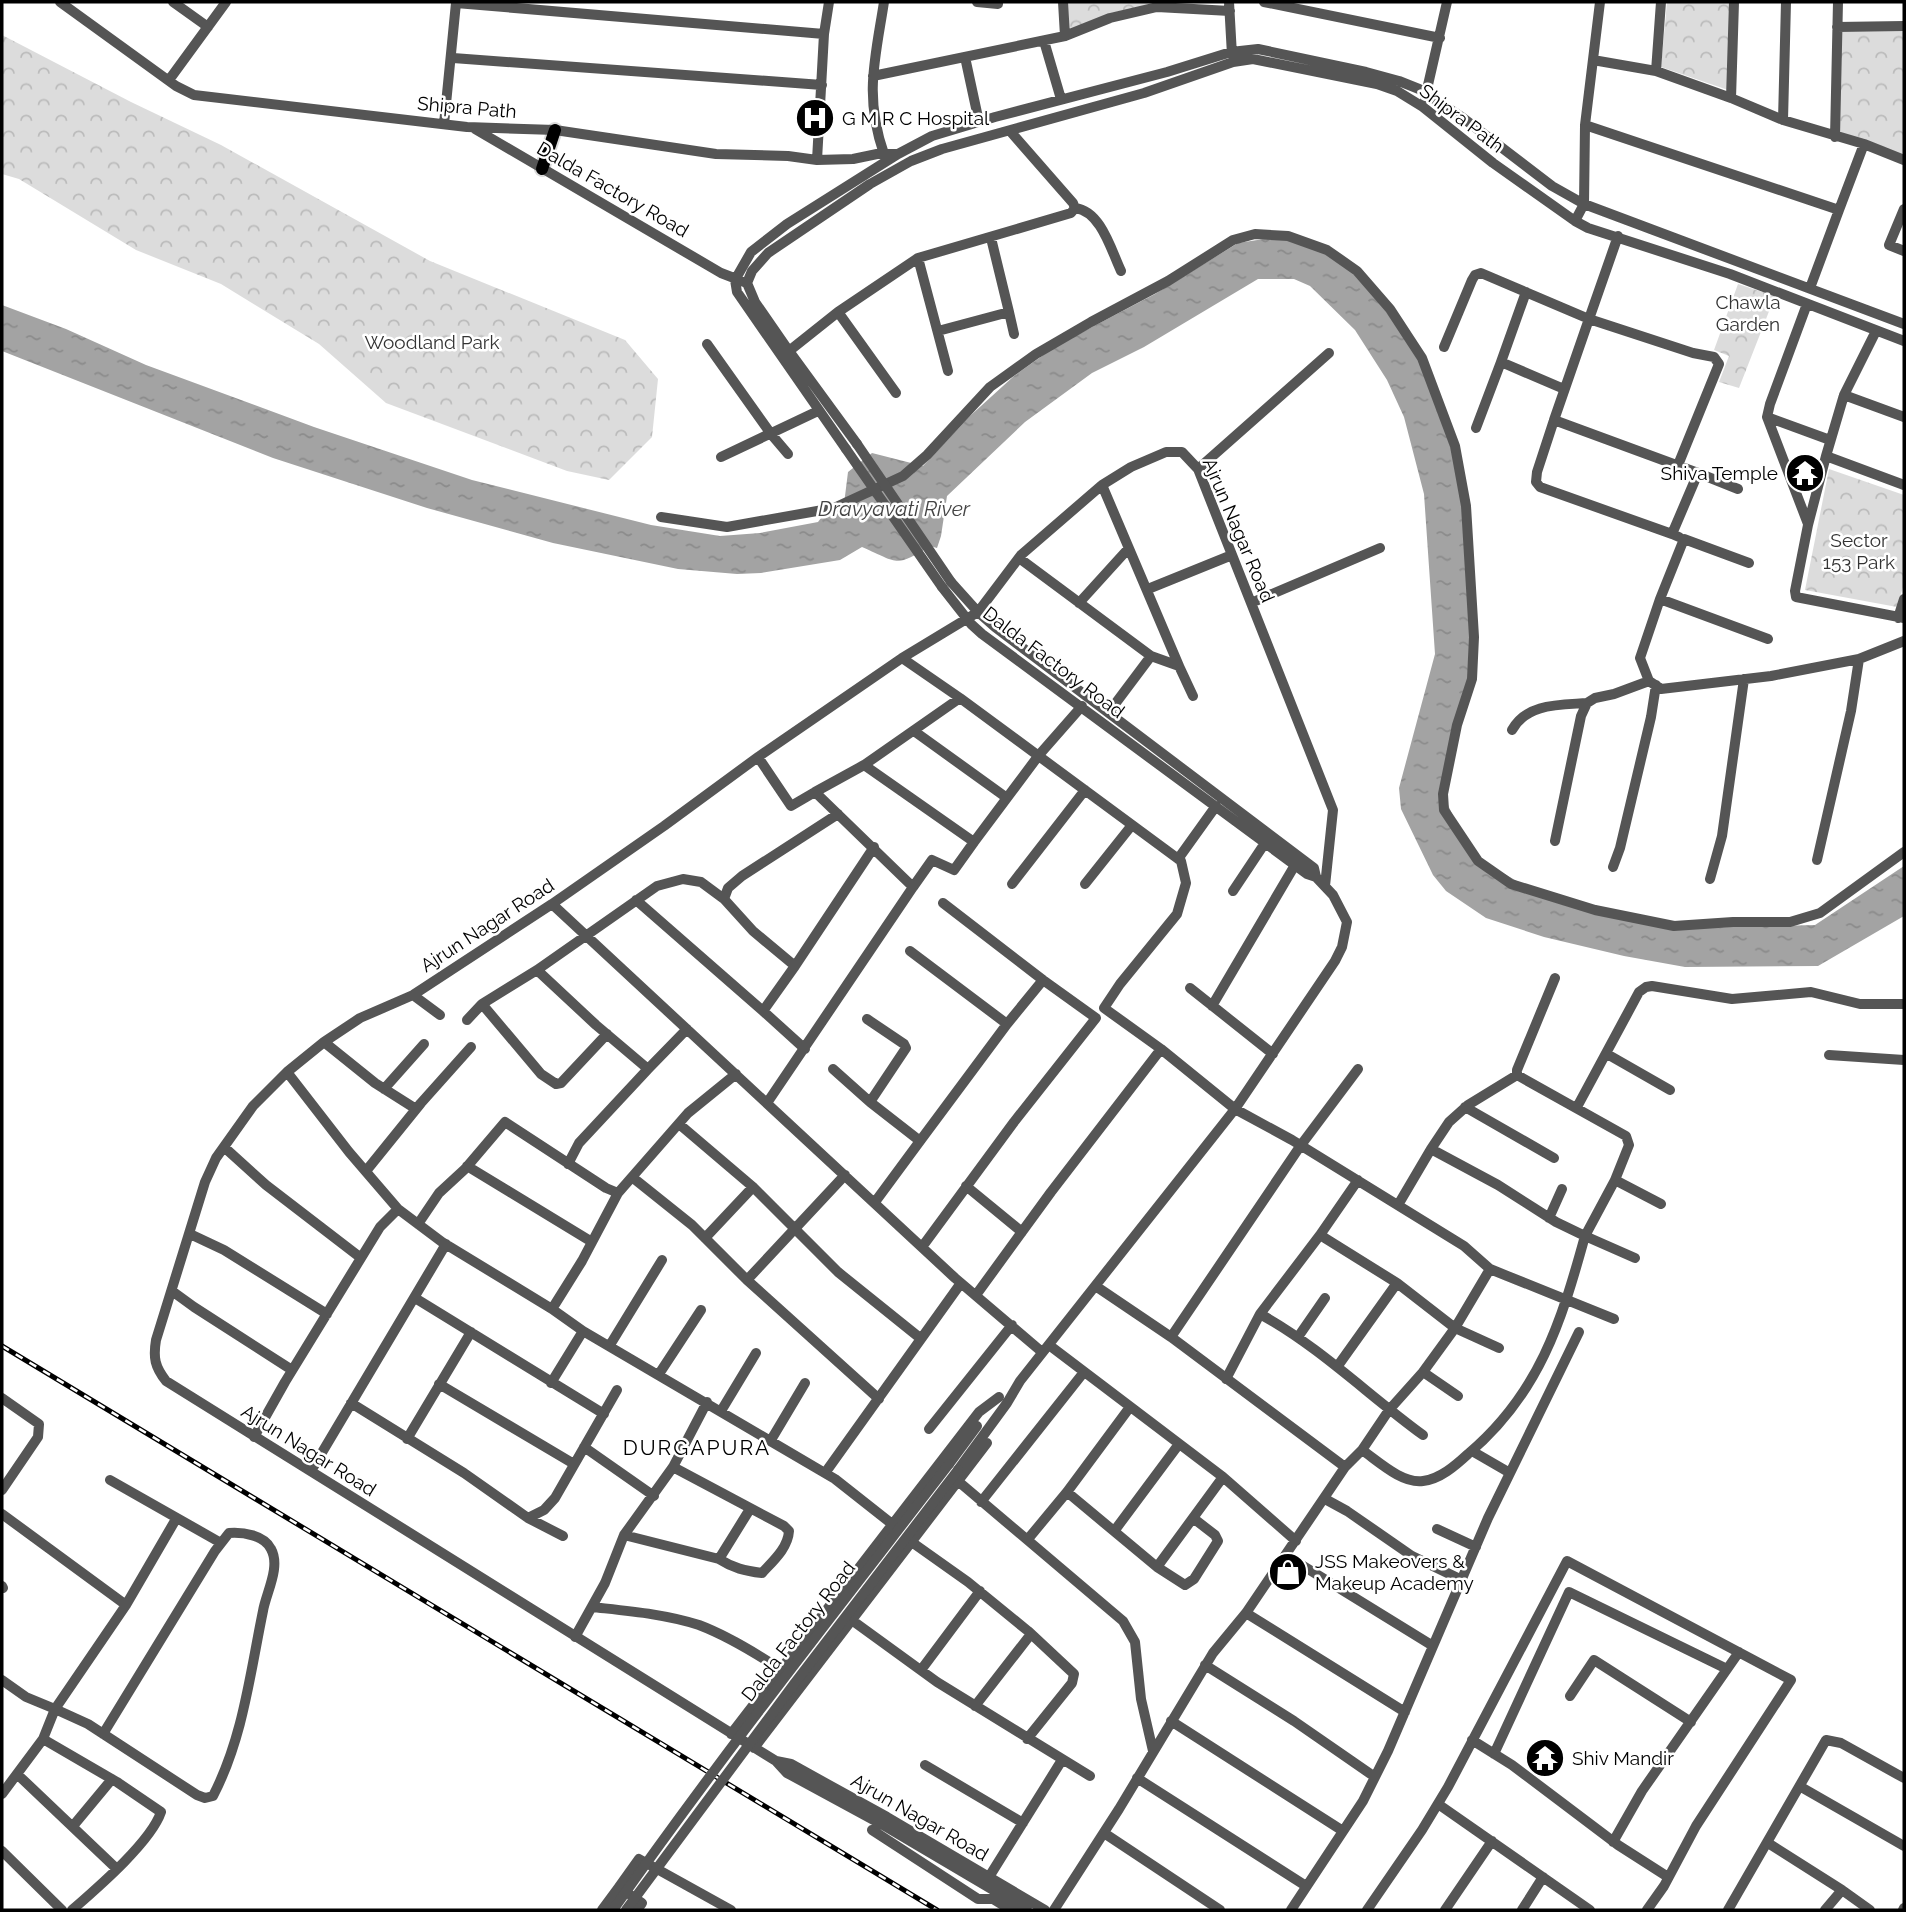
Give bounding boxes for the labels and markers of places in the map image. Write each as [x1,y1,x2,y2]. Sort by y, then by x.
hospital icon: G M R C Hospital [794,97,836,139]
place label: G M R C Hospital [842,107,990,129]
temple icon: Shiva Temple [1784,452,1826,494]
place label: Shiva Temple [1661,462,1778,484]
place label: JSS Makeovers & Makeup Academy [1315,1550,1474,1594]
shop icon: JSS Makeovers & Makeup Academy [1267,1551,1309,1593]
temple icon: Shiv Mandir [1524,1737,1566,1779]
place label: Shiv Mandir [1572,1747,1674,1769]

